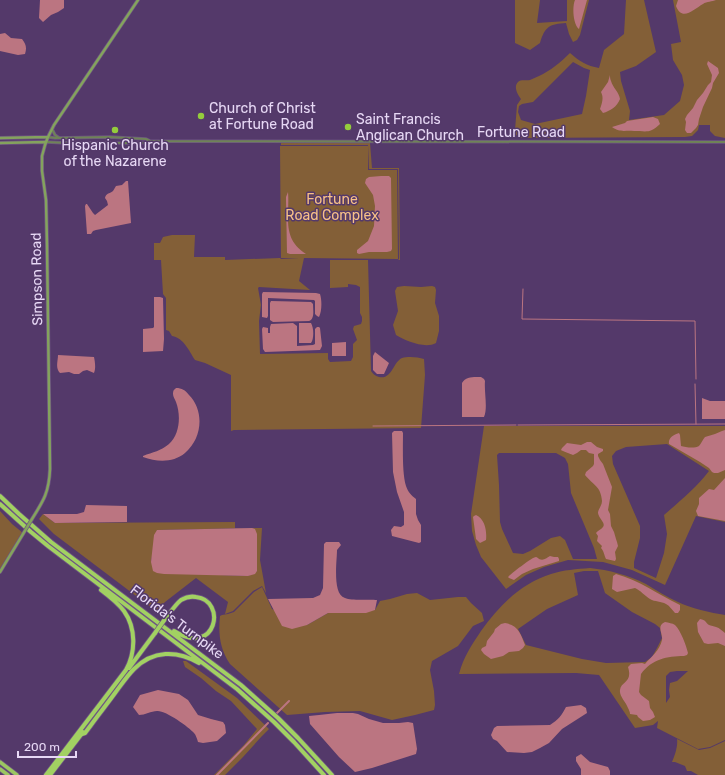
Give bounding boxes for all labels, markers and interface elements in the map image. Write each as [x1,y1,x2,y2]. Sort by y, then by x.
place label: Church of Christ at Fortune Road [209,100,316,133]
marker: Church of Christ at Fortune Road [196,111,206,121]
place label: Saint Francis Anglican Church [356,111,464,144]
marker: Saint Francis Anglican Church [343,122,353,132]
street label: Fortune Road [477,124,565,141]
marker: Hispanic Church of the Nazarene [110,125,120,135]
place label: Hispanic Church of the Nazarene [61,137,169,170]
park label: Fortune Road Complex [285,191,379,224]
street label: Simpson Road [28,232,46,326]
street label: Florida's Turnpike [127,581,227,663]
scale bar [18,733,76,759]
text: 200 m [24,740,60,754]

